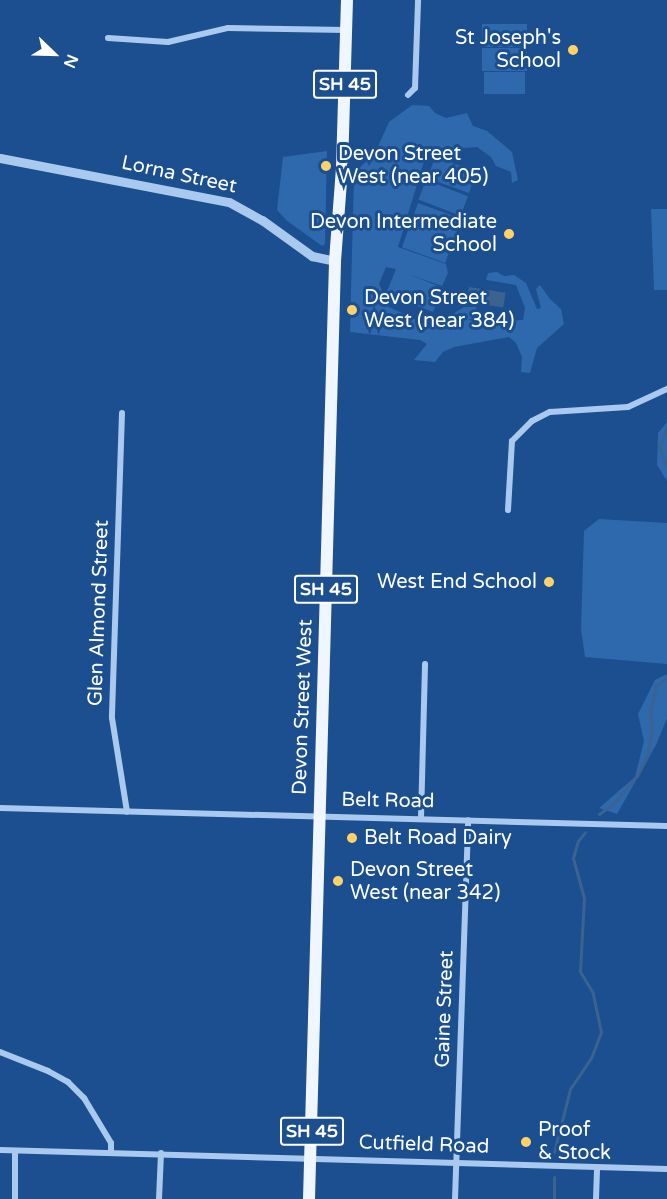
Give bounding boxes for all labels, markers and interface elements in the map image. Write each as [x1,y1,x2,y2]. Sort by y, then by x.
north arrow [24,24,84,84]
place label: St Joseph's School [455,27,561,74]
marker: St Joseph's School [566,43,580,57]
text: N [59,51,82,71]
road number: SH 45 [312,69,378,99]
place label: Devon Street West (near 405) [338,142,488,189]
street label: Lorna Street [119,151,239,199]
marker: Devon Street West (near 405) [319,159,333,173]
place label: Devon Intermediate School [310,210,497,257]
marker: Devon Intermediate School [502,227,516,241]
place label: Devon Street West (near 384) [364,286,514,333]
marker: Devon Street West (near 384) [345,303,359,317]
street label: Glen Almond Street [84,519,114,707]
place label: West End School [377,570,537,594]
road number: SH 45 [293,574,359,604]
marker: West End School [542,575,556,589]
street label: Devon Street West [288,619,318,795]
street label: Belt Road [341,788,435,814]
place label: Belt Road Dairy [364,826,512,850]
marker: Belt Road Dairy [345,831,359,845]
place label: Devon Street West (near 342) [350,858,500,905]
marker: Devon Street West (near 342) [331,874,345,888]
street label: Gaine Street [431,950,459,1068]
road number: SH 45 [279,1116,345,1146]
place label: Proof & Stock [538,1118,611,1165]
street label: Cutfield Road [358,1131,490,1159]
marker: Proof & Stock [519,1135,533,1149]

